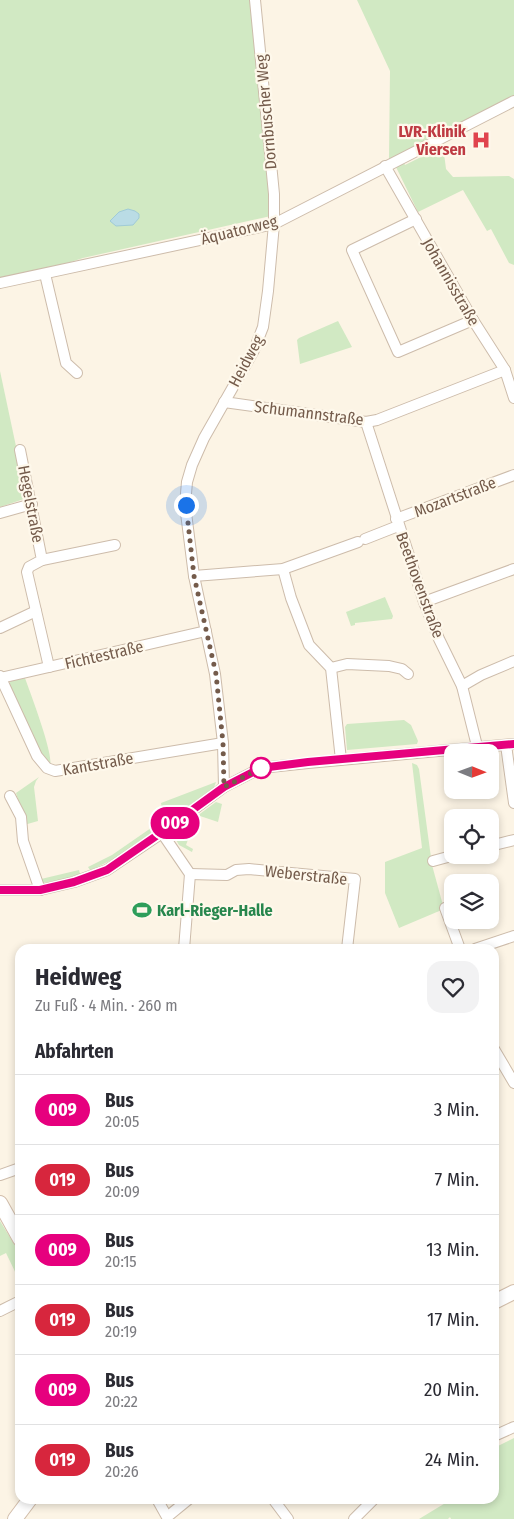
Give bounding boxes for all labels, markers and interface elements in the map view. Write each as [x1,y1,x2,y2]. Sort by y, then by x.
street label: Dornbuscher Weg [251,53,280,170]
place label: LVR-Klinik Viersen [398,122,467,159]
hospital icon: LVR-Klinik Viersen [470,129,492,151]
street label: Äquatorweg [199,211,280,249]
street label: Johannisstraße [418,235,484,329]
street label: Heidweg [224,331,268,390]
street label: Schumannstraße [253,397,365,429]
street label: Hegelstraße [14,464,48,544]
street label: Mozartstraße [411,473,499,521]
your location [174,493,199,518]
street label: Beethovenstraße [392,529,448,641]
street label: Fichtestraße [63,637,145,673]
north arrow [444,744,499,799]
map controls [444,744,499,929]
street label: Kantstraße [61,748,135,780]
unlabelled marker [250,757,272,779]
line badge: 009 [146,807,204,839]
button: locate [444,809,499,864]
text: 009 [161,812,189,834]
street label: Weberstraße [264,861,348,889]
button: layers [444,874,499,929]
sports icon: Karl-Rieger-Halle [131,899,153,921]
place label: Karl-Rieger-Halle [157,901,273,920]
button: heart [427,961,479,1013]
text: Heidweg [35,963,122,991]
text: Zu Fuß · 4 Min. · 260 m [35,996,178,1015]
text: Abfahrten [35,1040,114,1063]
text: Bus [105,1089,134,1112]
text: 3 Min. [434,1098,479,1121]
text: 009 [48,1099,77,1121]
text: 20:05 [105,1112,139,1131]
text: Bus [105,1159,134,1182]
text: 7 Min. [435,1168,479,1191]
text: 019 [49,1169,76,1191]
text: 20:09 [105,1182,140,1201]
text: Bus [105,1229,134,1252]
text: 13 Min. [426,1238,479,1261]
text: 009 [48,1239,77,1261]
text: 20:15 [105,1252,137,1271]
text: Bus [105,1299,134,1322]
text: 17 Min. [427,1308,479,1331]
text: 019 [49,1309,76,1331]
text: 20:19 [105,1322,137,1341]
text: Bus [105,1369,134,1392]
text: 20 Min. [424,1378,479,1401]
text: 009 [48,1379,77,1401]
text: 20:22 [105,1392,138,1411]
text: Bus [105,1439,134,1462]
text: 24 Min. [425,1448,479,1471]
text: 019 [49,1449,76,1471]
text: 20:26 [105,1462,139,1481]

